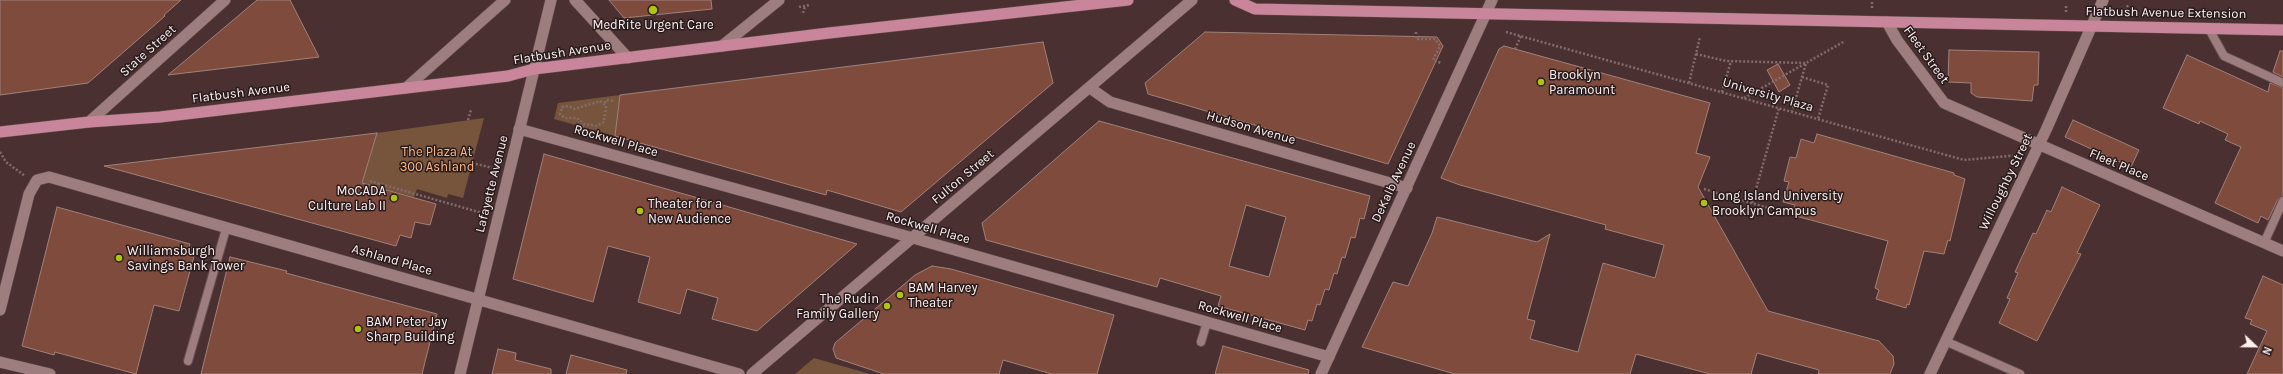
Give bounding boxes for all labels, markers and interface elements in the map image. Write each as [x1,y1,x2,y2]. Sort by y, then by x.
marker: MedRite Urgent Care [647,4,659,16]
street label: Flatbush Avenue Extension [2086,4,2246,22]
place label: MedRite Urgent Care [592,17,714,33]
street label: State Street [117,22,179,80]
street label: Fleet Street [1900,23,1952,87]
street label: Flatbush Avenue [512,38,612,68]
place label: Brooklyn Paramount [1549,67,1615,98]
street label: University Plaza [1721,75,1815,115]
marker: Brooklyn Paramount [1536,77,1546,87]
street label: Flatbush Avenue [191,79,291,107]
street label: Hudson Avenue [1205,108,1297,148]
street label: Rockwell Place [572,122,660,160]
street label: Willoughby Street [1976,131,2036,233]
street label: Lafayette Avenue [472,134,512,234]
street label: DeKalb Avenue [1368,139,1420,225]
park label: The Plaza At 300 Ashland [400,144,474,175]
street label: Fleet Place [2087,145,2151,185]
street label: Fulton Street [929,146,997,208]
place label: MoCADA Culture Lab II [308,183,386,214]
place label: Long Island University Brooklyn Campus [1712,188,1843,219]
marker: MoCADA Culture Lab II [389,193,399,203]
place label: Theater for a New Audience [648,196,731,227]
marker: Long Island University Brooklyn Campus [1699,198,1709,208]
marker: Theater for a New Audience [635,206,645,216]
street label: Rockwell Place [884,209,972,247]
street label: Ashland Place [350,241,434,279]
place label: Williamsburgh Savings Bank Tower [127,243,244,274]
marker: Williamsburgh Savings Bank Tower [114,253,124,263]
place label: BAM Harvey Theater [908,280,977,311]
marker: BAM Harvey Theater [895,290,905,300]
place label: The Rudin Family Gallery [796,291,879,322]
street label: Rockwell Place [1196,298,1284,336]
marker: The Rudin Family Gallery [882,301,892,311]
place label: BAM Peter Jay Sharp Building [366,314,454,345]
marker: BAM Peter Jay Sharp Building [353,324,363,334]
north arrow [2235,326,2275,366]
text: N [2259,345,2274,357]

